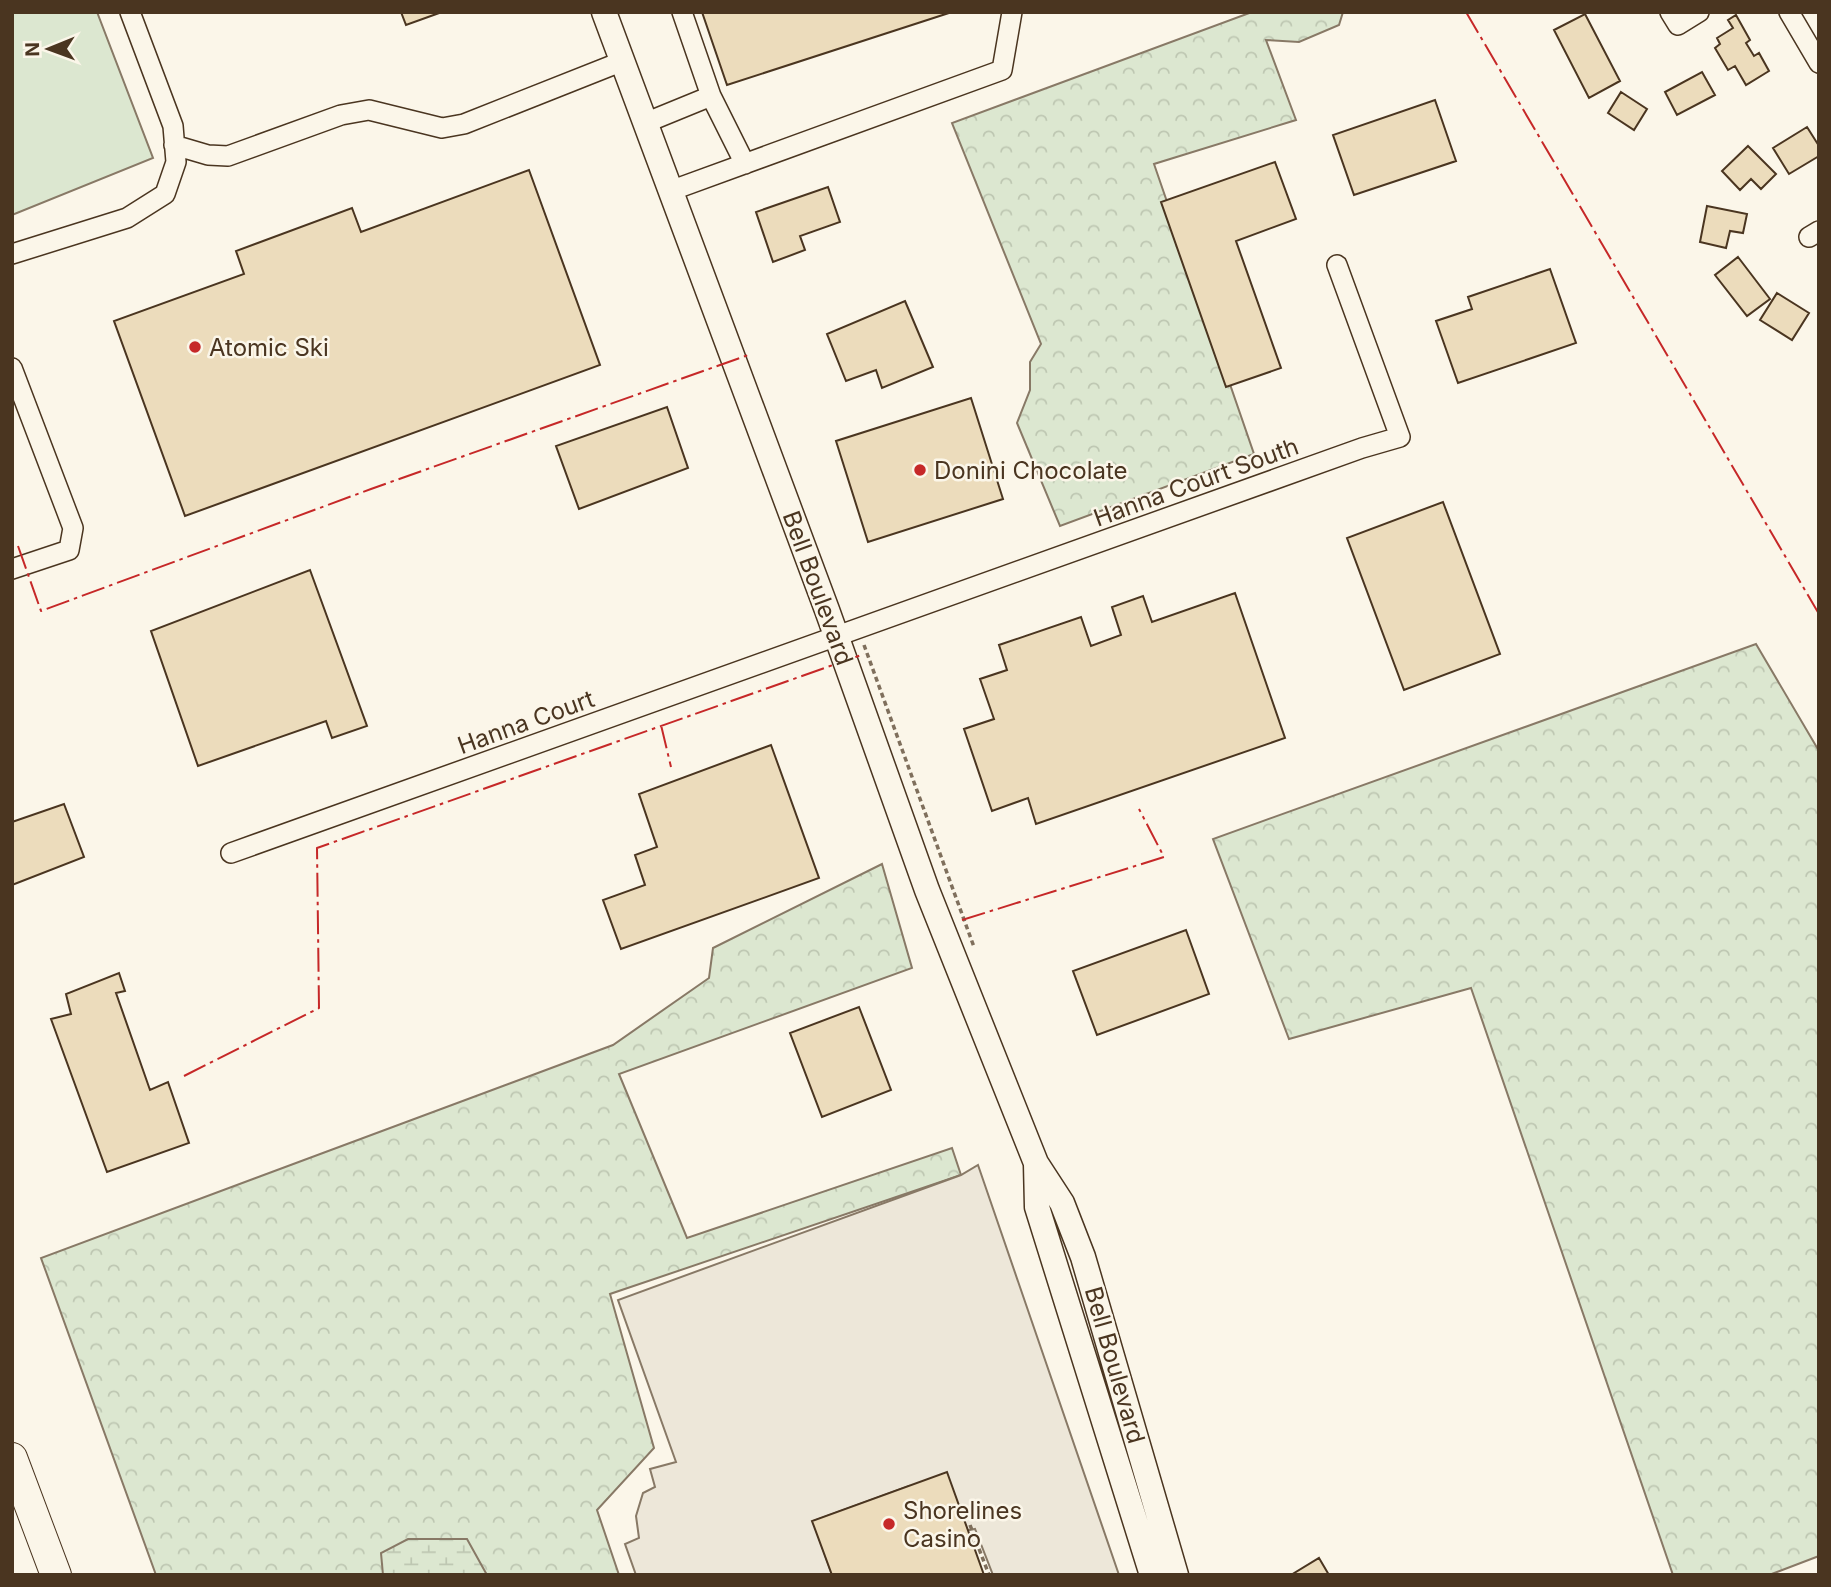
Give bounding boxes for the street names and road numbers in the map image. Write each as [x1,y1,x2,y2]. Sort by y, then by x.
street label: Hanna Court South [1090,431,1302,533]
street label: Bell Boulevard [777,507,859,669]
street label: Hanna Court [454,684,598,760]
street label: Bell Boulevard [1079,1283,1151,1447]

